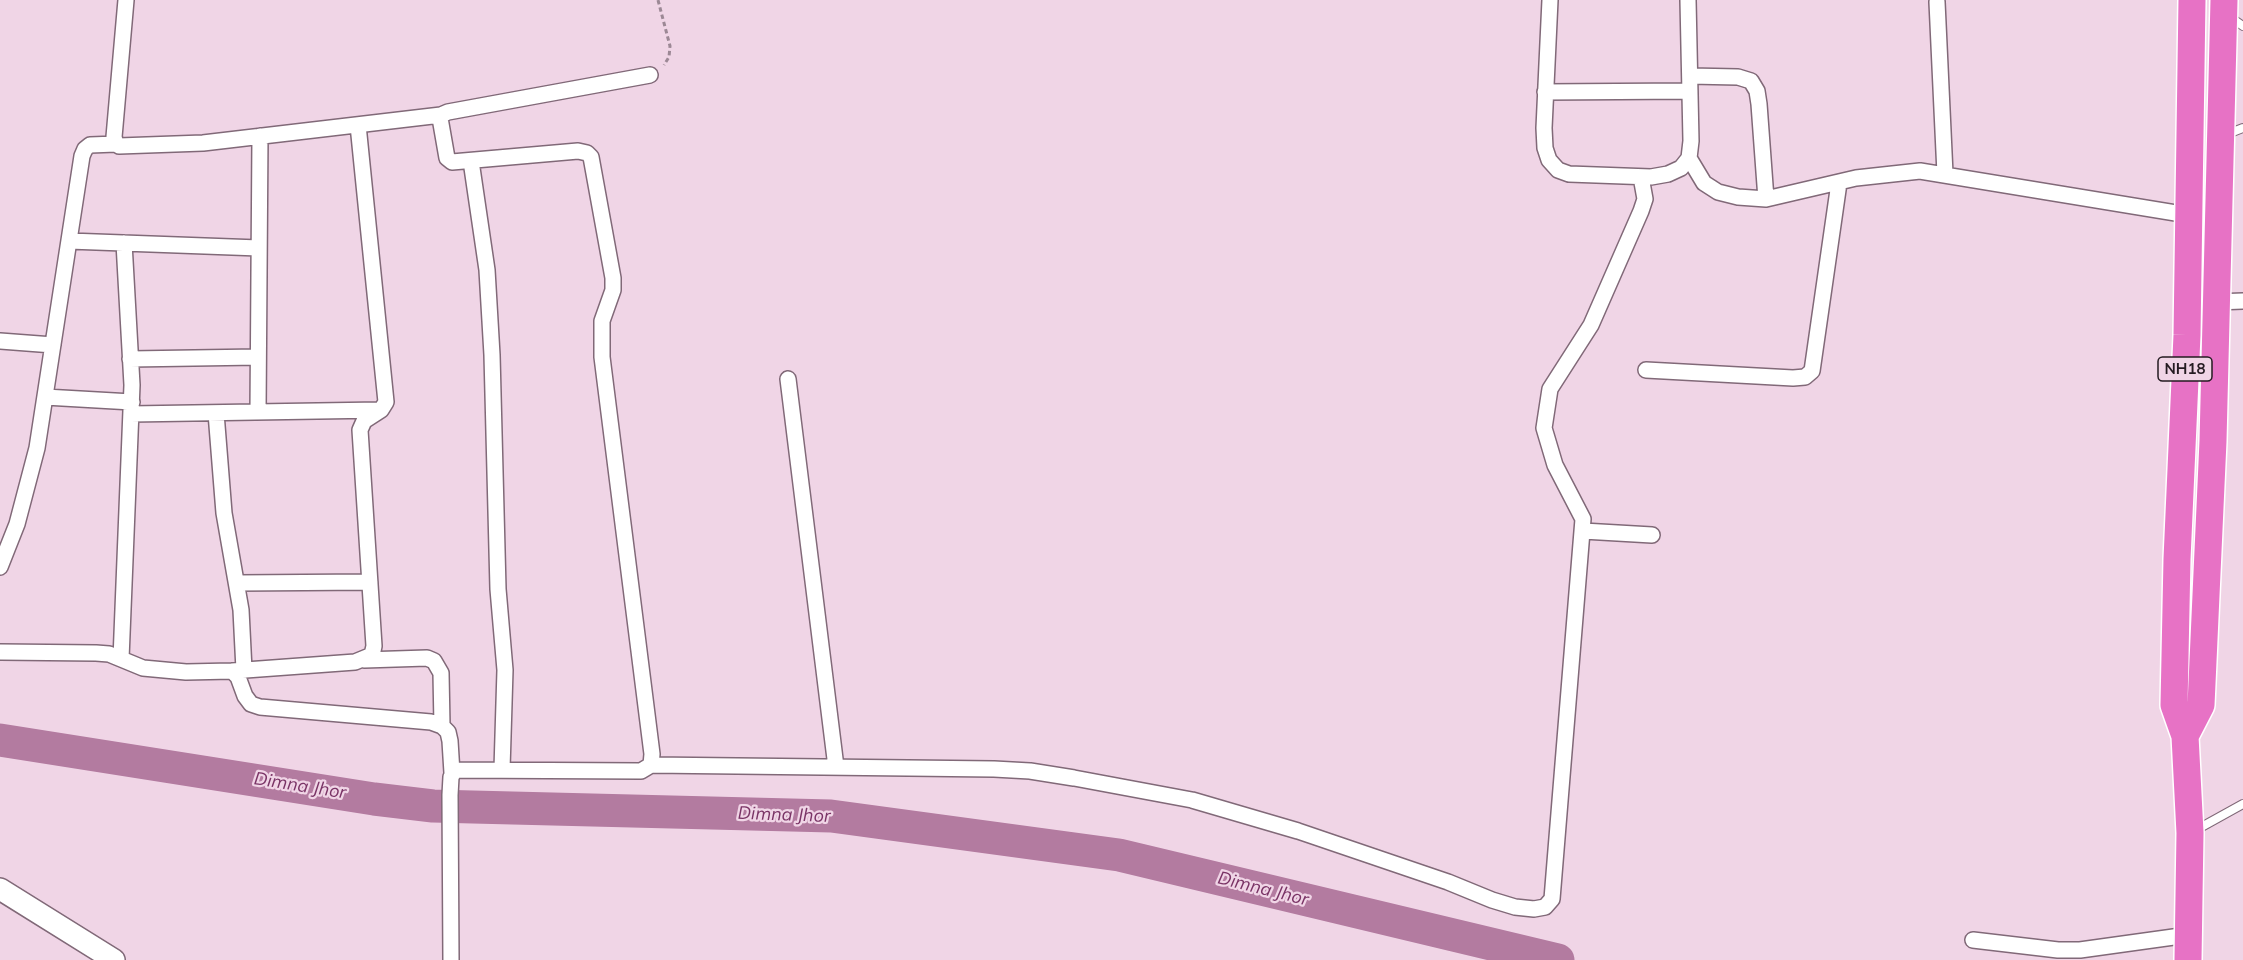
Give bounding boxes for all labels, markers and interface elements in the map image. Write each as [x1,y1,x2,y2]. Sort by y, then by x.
road number: NH18 [2158,357,2212,381]
water label: Dimna Jhor [252,768,348,804]
water label: Dimna Jhor [737,803,831,827]
water label: Dimna Jhor [1215,867,1311,911]

